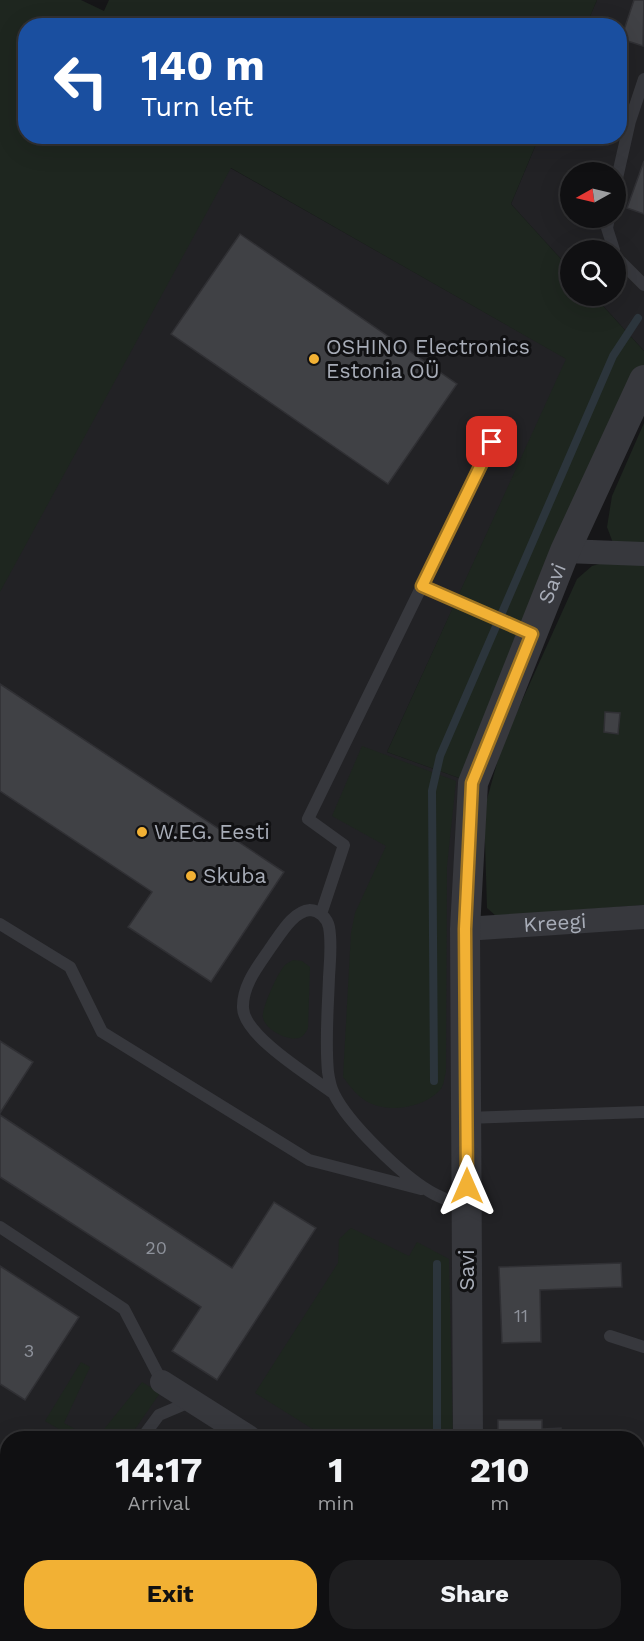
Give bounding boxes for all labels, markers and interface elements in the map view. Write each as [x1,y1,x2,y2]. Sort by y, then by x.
text: 140 m [141,41,265,90]
icon: left [42,42,120,120]
text: Turn left [141,91,253,123]
north arrow [560,162,626,228]
map controls [560,162,626,306]
button: search [560,240,626,306]
place label: OSHINO Electronics Estonia OÜ [326,334,530,383]
marker: OSHINO Electronics Estonia OÜ [307,352,321,366]
pin [466,416,517,467]
icon: arrive [475,425,508,458]
street label: Savi [532,559,571,607]
place label: W.EG. Eesti [154,819,270,844]
marker: W.EG. Eesti [135,825,149,839]
place label: Skuba [203,863,266,888]
marker: Skuba [184,869,198,883]
street label: Kreegi [522,908,587,937]
position arrow [435,1154,499,1218]
house number: 20 [145,1237,167,1258]
street label: Savi [454,1249,479,1291]
house number: 11 [514,1305,528,1326]
house number: 3 [24,1340,34,1361]
text: 14:17 [115,1449,202,1491]
text: 1 [328,1449,344,1491]
text: 210 [470,1449,530,1491]
text: Arrival [128,1491,190,1515]
text: min [318,1491,354,1515]
text: m [490,1491,509,1515]
button: Exit [24,1560,317,1629]
button: Share [329,1560,621,1629]

